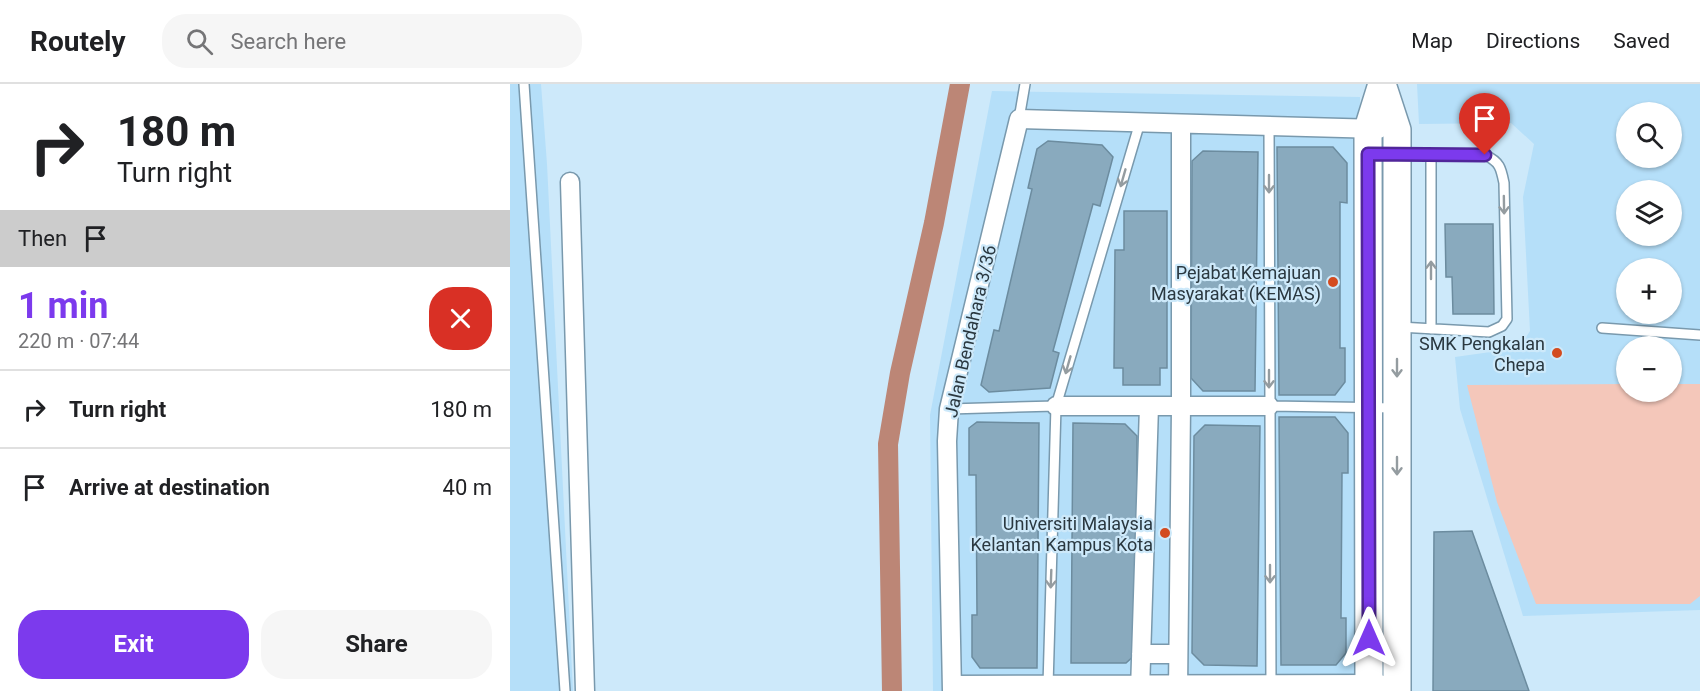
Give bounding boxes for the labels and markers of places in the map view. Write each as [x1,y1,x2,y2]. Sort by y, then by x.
pin [1459,93,1510,155]
place label: Pejabat Kemajuan Masyarakat (KEMAS) [1151,262,1321,305]
marker: Pejabat Kemajuan Masyarakat (KEMAS) [1326,275,1340,289]
place label: SMK Pengkalan Chepa [1419,333,1545,375]
marker: SMK Pengkalan Chepa [1550,346,1564,360]
place label: Universiti Malaysia Kelantan Kampus Kota [971,513,1153,555]
marker: Universiti Malaysia Kelantan Kampus Kota [1158,526,1172,540]

